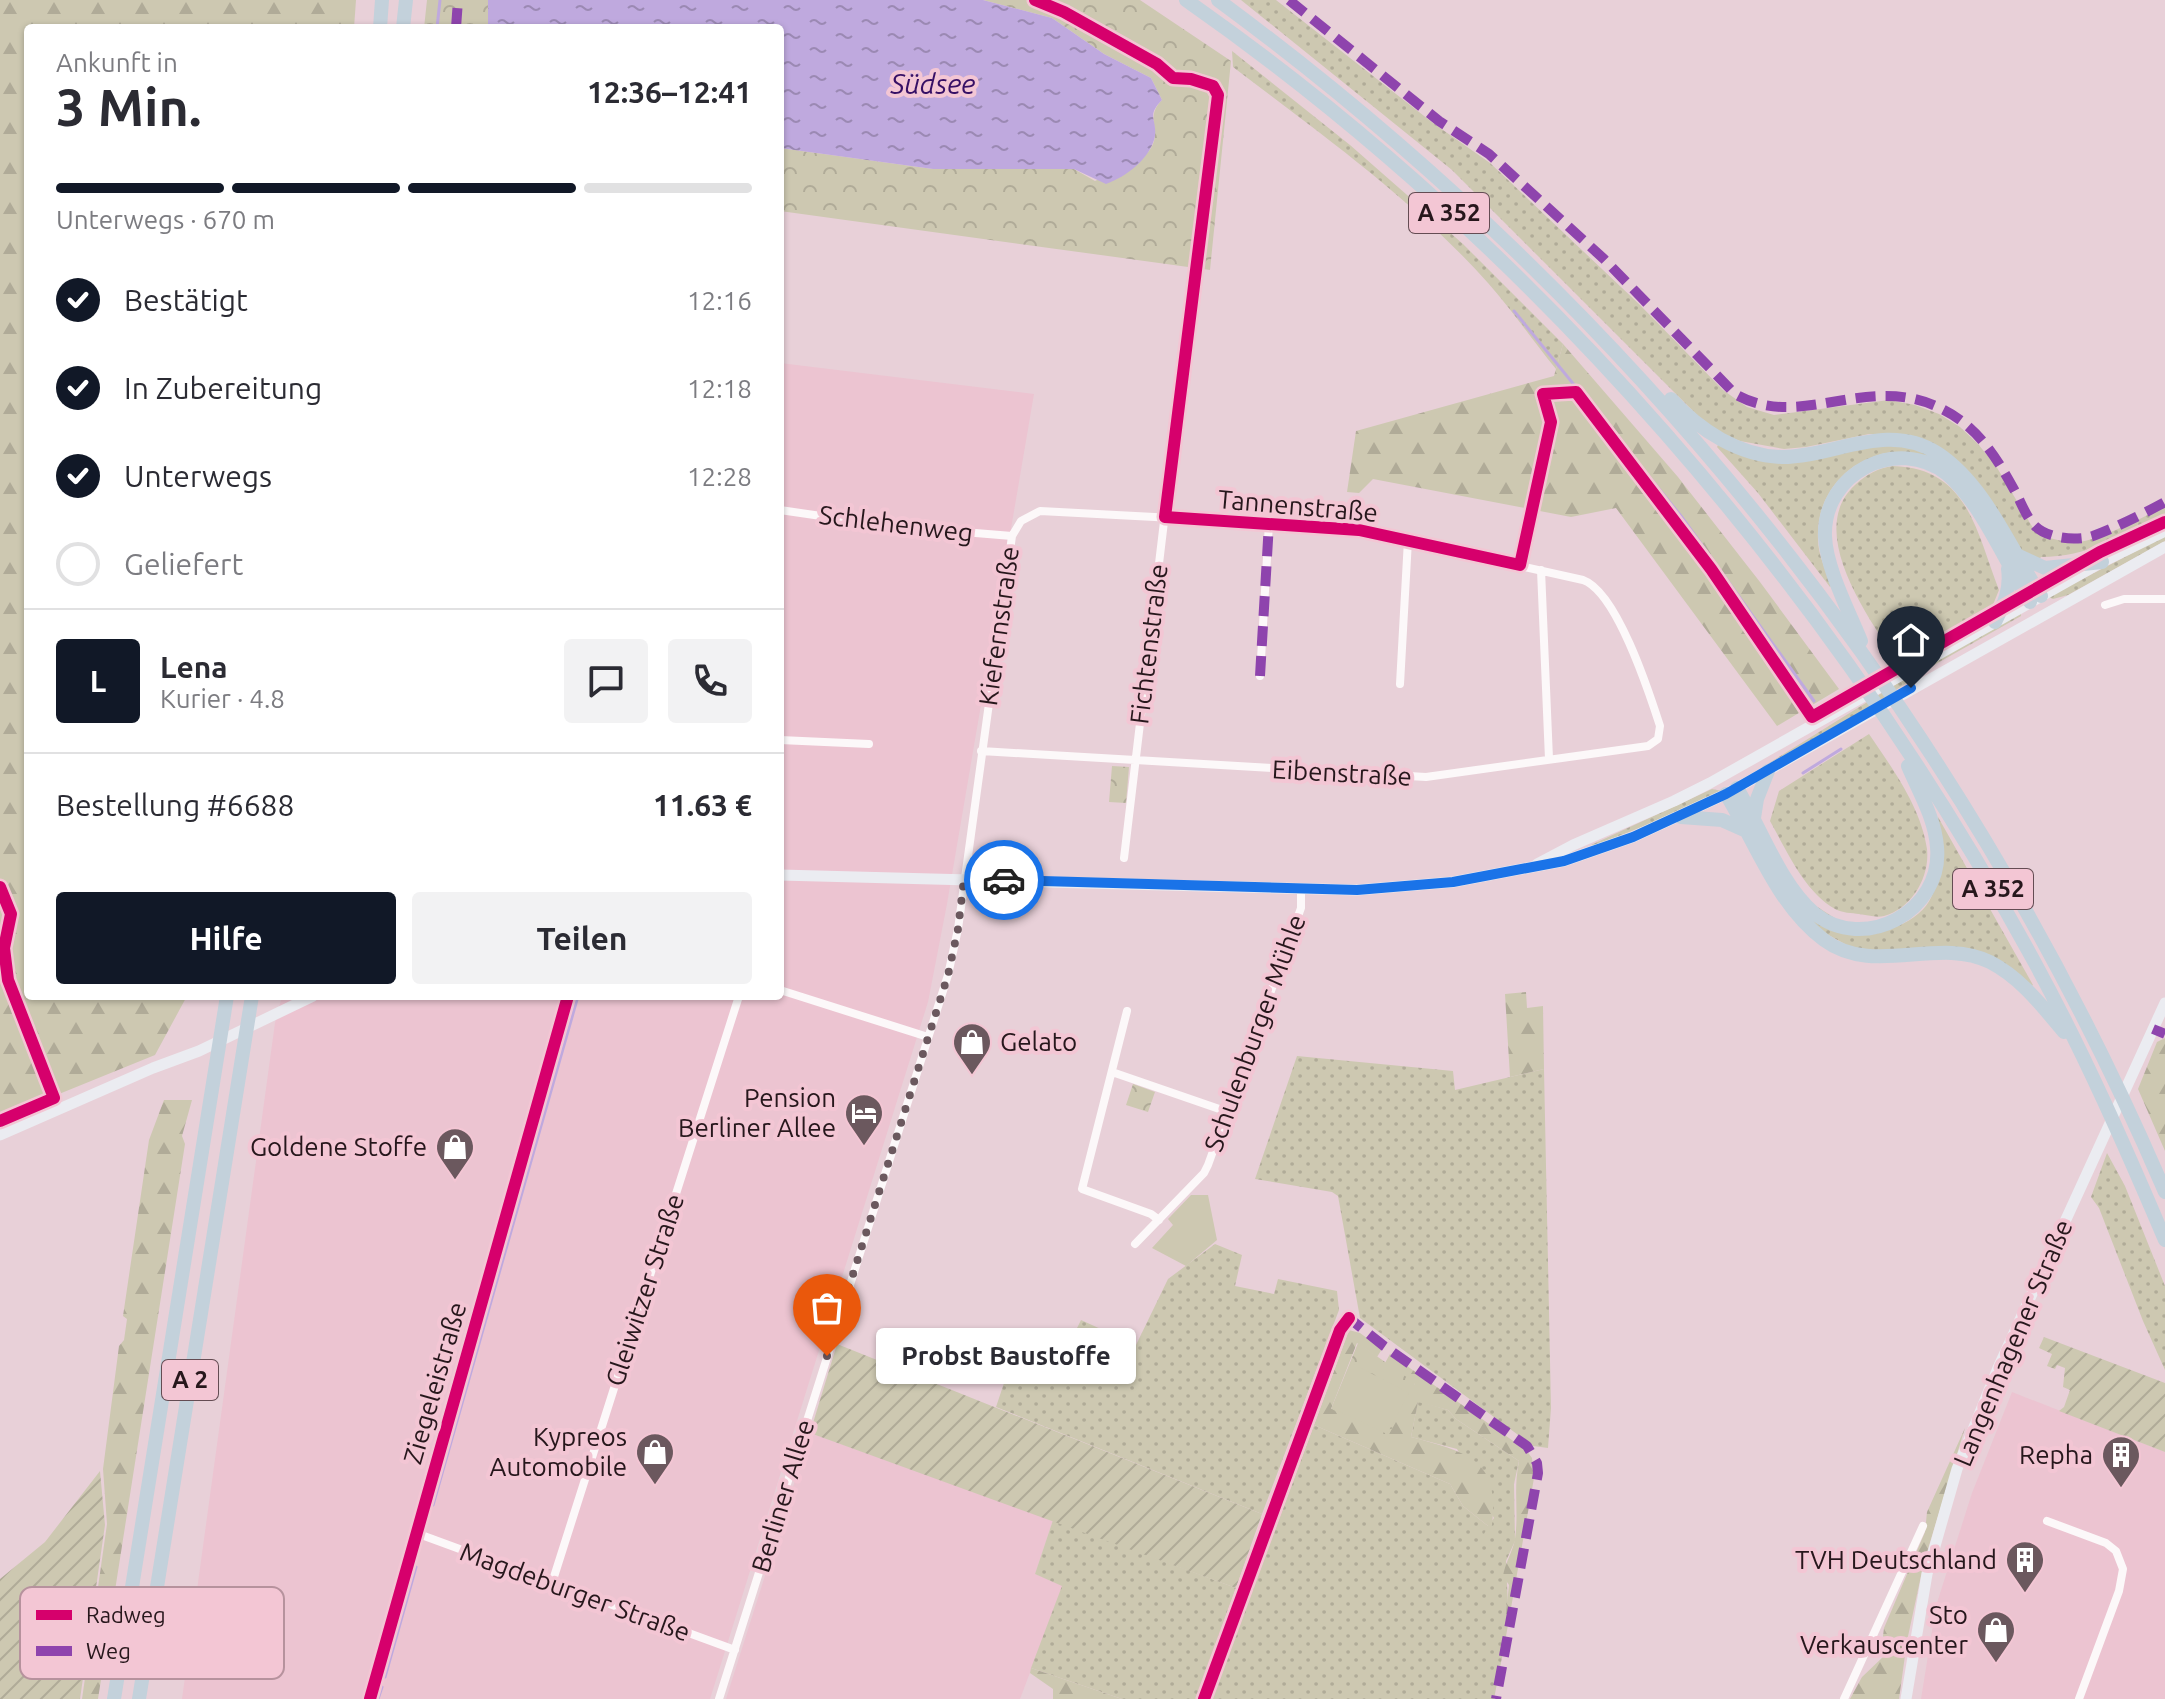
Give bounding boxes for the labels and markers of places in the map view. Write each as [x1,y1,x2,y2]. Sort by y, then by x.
pin [1877,606,1945,688]
shop icon: Gelato [951,1021,993,1076]
place label: Gelato [1000,1027,1077,1056]
place label: Pension Berliner Allee [678,1083,836,1142]
hotel icon: Pension Berliner Allee [843,1092,885,1147]
shop icon: Goldene Stoffe [434,1126,476,1181]
place label: Goldene Stoffe [250,1132,427,1161]
pin [793,1274,861,1356]
callout: Probst Baustoffe [875,1328,1135,1384]
place label: Kypreos Automobile [490,1422,627,1481]
shop icon: Kypreos Automobile [634,1431,676,1486]
building icon: Repha [2100,1434,2142,1489]
place label: Repha [2019,1440,2093,1469]
building icon: TVH Deutschland [2004,1539,2046,1594]
place label: TVH Deutschland [1795,1545,1997,1574]
place label: Sto Verkauscenter [1800,1600,1968,1659]
shop icon: Sto Verkauscenter [1975,1609,2017,1664]

